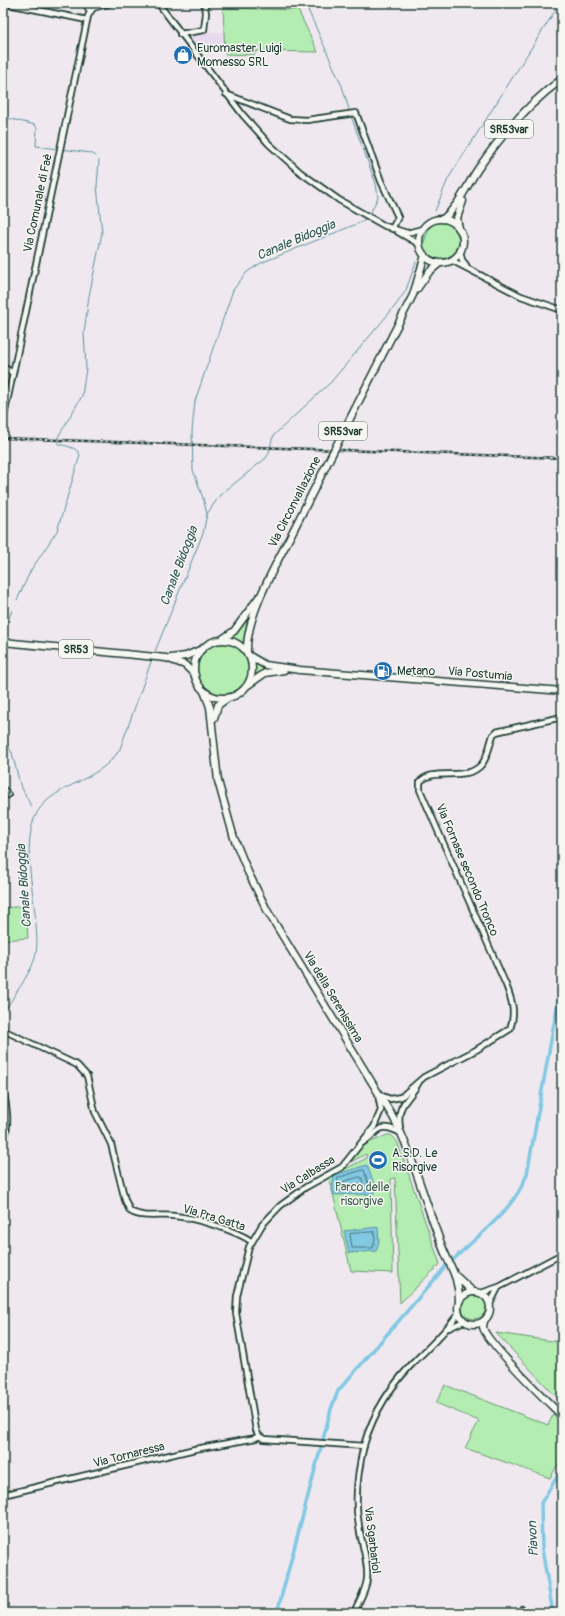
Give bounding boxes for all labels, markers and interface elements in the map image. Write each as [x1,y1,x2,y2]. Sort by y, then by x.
place label: Euromaster Luigi Momesso SRL [197,41,282,70]
shop icon: Euromaster Luigi Momesso SRL [172,44,194,66]
road number: SR53var [485,120,533,138]
street label: Via Comunale di Faè [20,152,56,254]
water label: Canale Bidoggia [254,216,338,264]
road number: SR53var [319,422,367,440]
street label: Via Circonvallazione [266,454,324,550]
water label: Canale Bidoggia [157,523,202,608]
road number: SR53 [59,640,93,658]
fuel station icon: Metano [372,660,394,682]
place label: Metano [397,664,436,679]
street label: Via Postumia [447,664,513,684]
street label: Via Fornase secondo Tronco [432,802,502,939]
water label: Canale Bidoggia [13,843,35,928]
street label: Via della Serenissima [300,949,366,1046]
place label: A.S.D. Le Risorgive [392,1146,438,1175]
sports icon: A.S.D. Le Risorgive [367,1149,389,1171]
street label: Via Calbassa [278,1152,338,1198]
park label: Parco delle risorgive [335,1180,389,1209]
street label: Via Pra Gatta [181,1201,248,1235]
street label: Via Tornaressa [92,1439,167,1471]
street label: Via Sgarbariol [360,1506,384,1575]
water label: Piavon [524,1520,542,1557]

